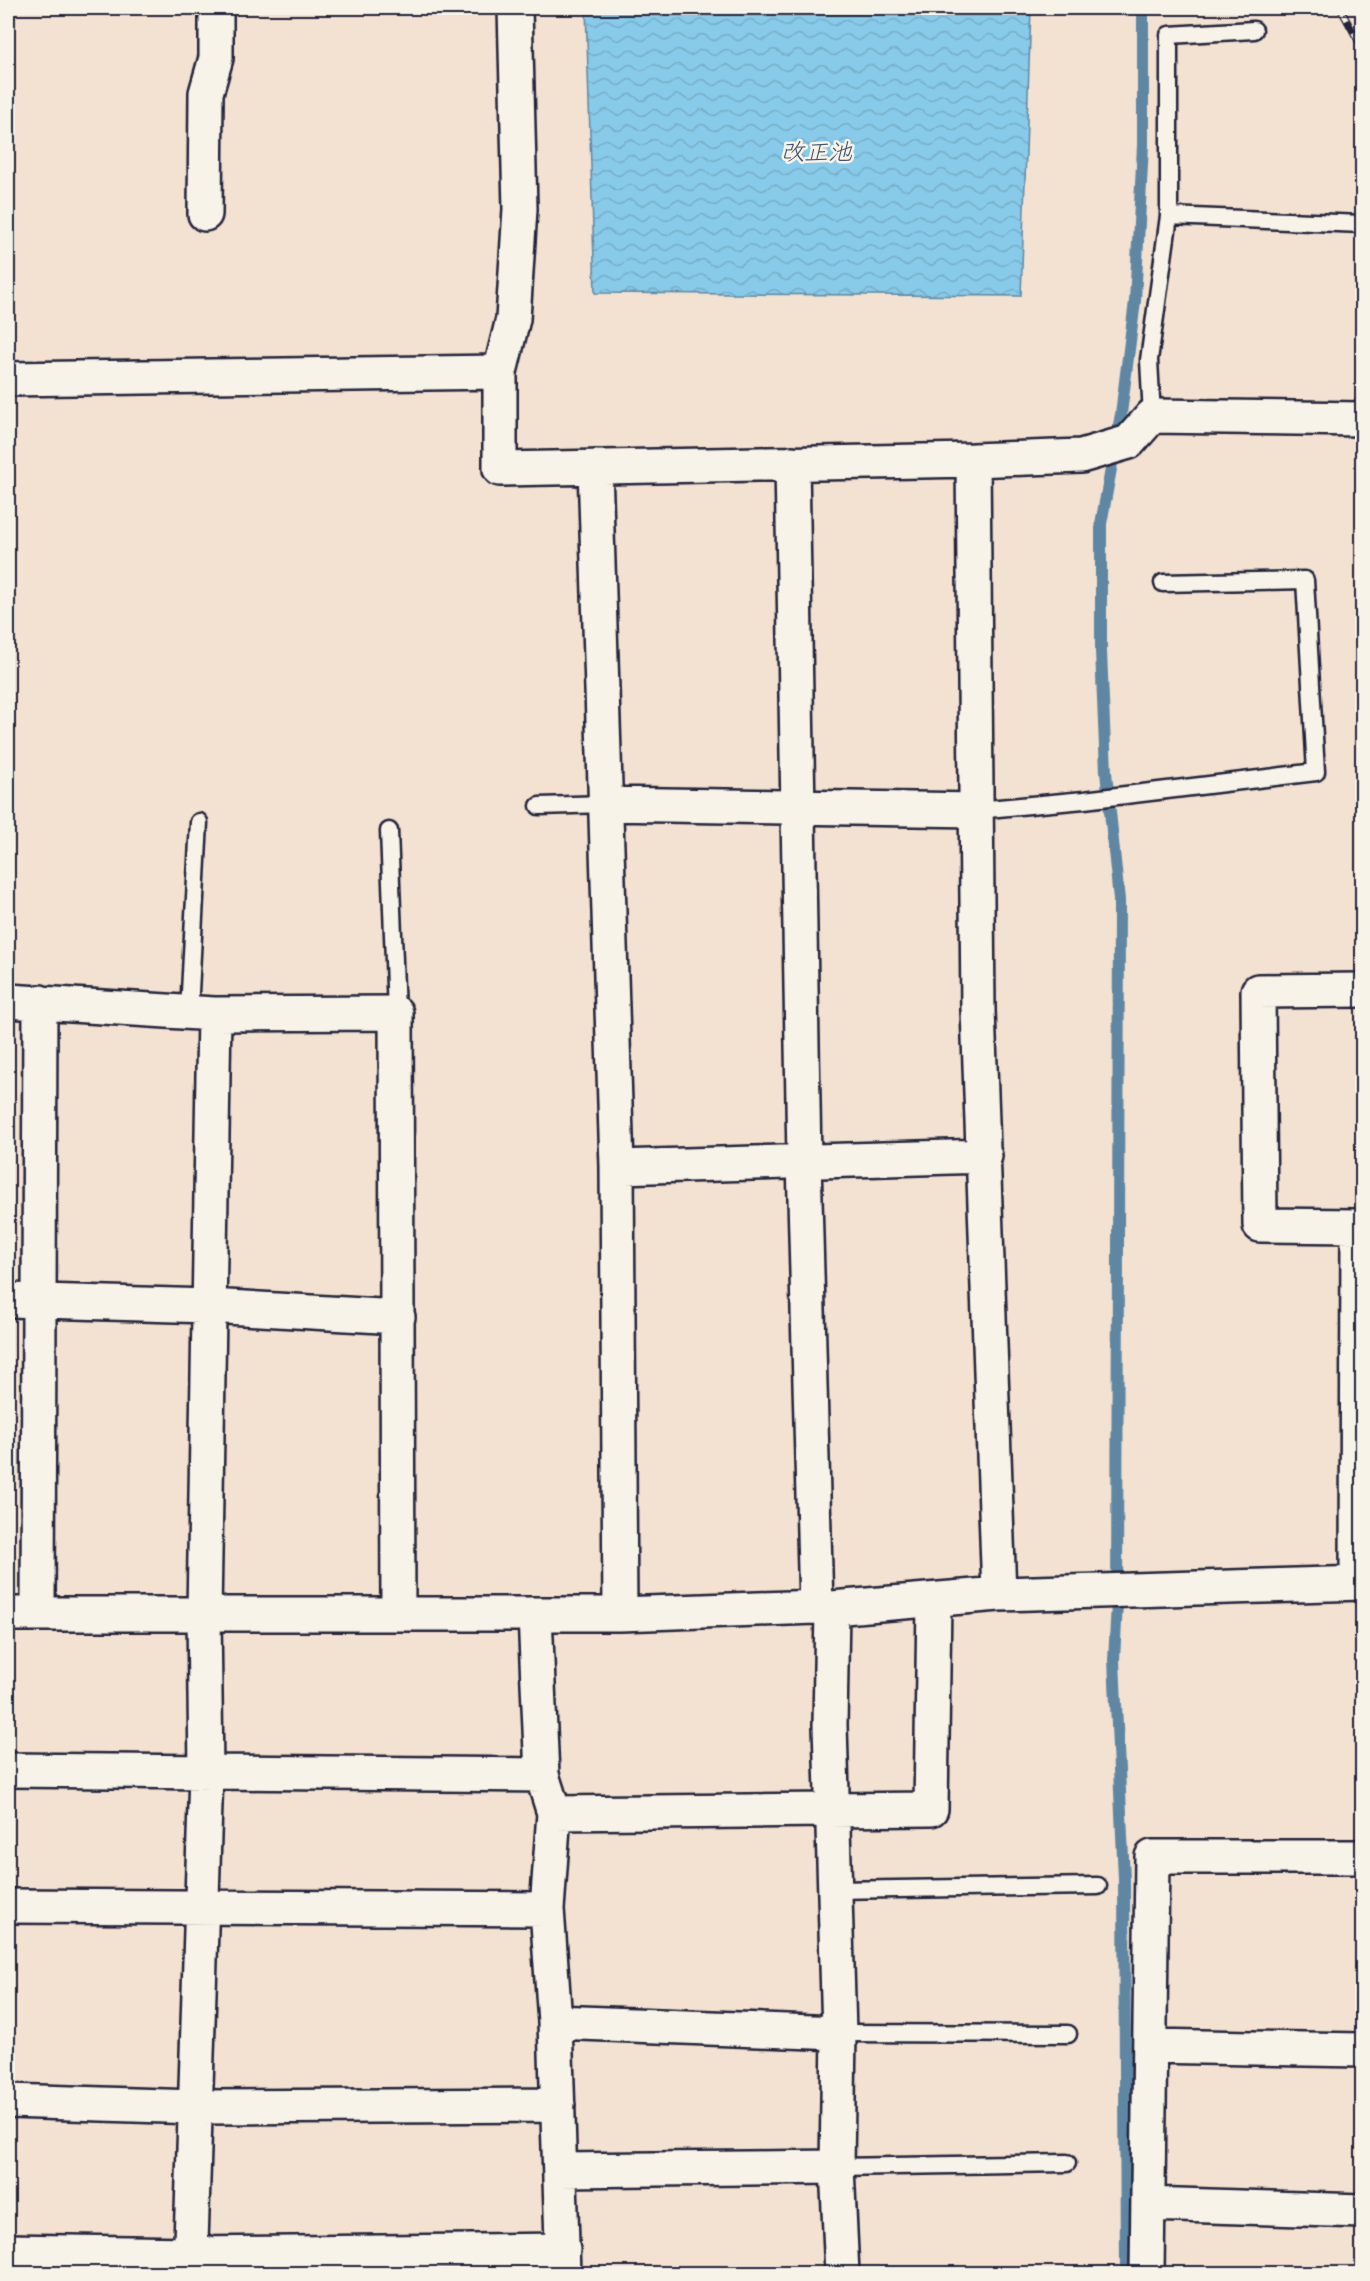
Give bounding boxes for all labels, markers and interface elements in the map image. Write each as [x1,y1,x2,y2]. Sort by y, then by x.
water label: 改正池 [780,135,853,167]

